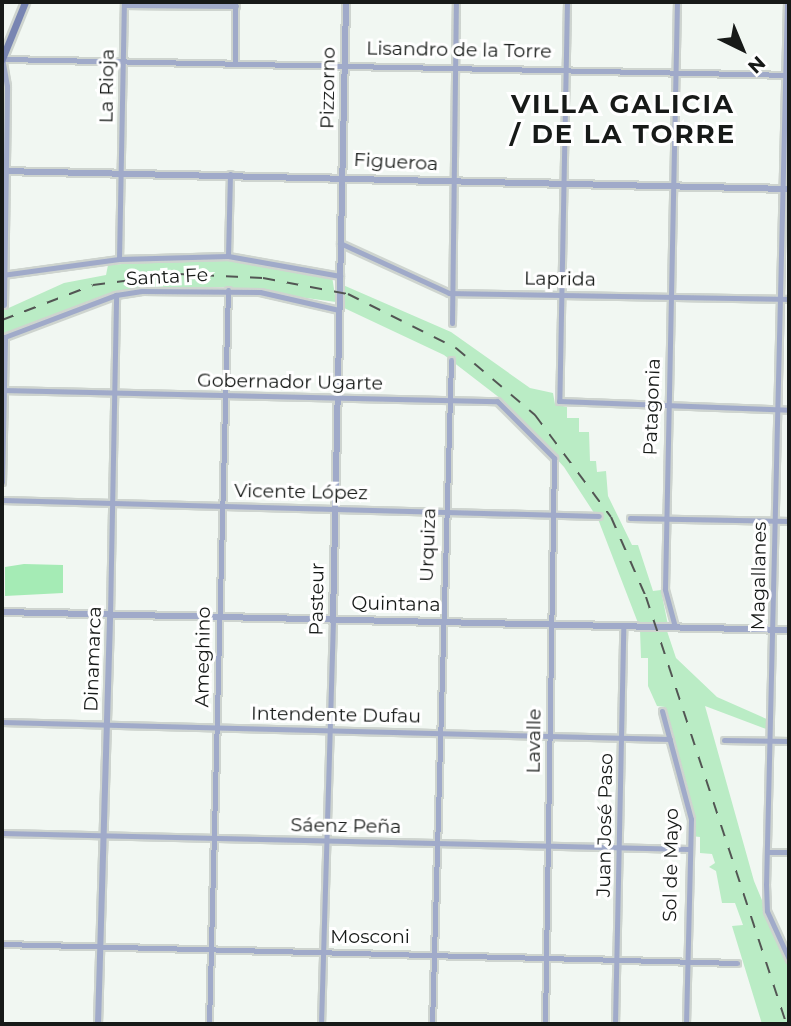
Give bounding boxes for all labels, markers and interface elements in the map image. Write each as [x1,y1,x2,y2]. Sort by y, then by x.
north arrow [707,14,777,84]
street label: Lisandro de la Torre [366,37,552,63]
street label: Pizzorno [316,47,340,129]
street label: La Rioja [95,49,119,123]
text: N [743,51,770,78]
district label: VILLA GALICIA / DE LA TORRE [511,89,735,150]
street label: Figueroa [353,148,439,176]
street label: Santa Fe [125,263,209,291]
street label: Laprida [524,267,596,291]
street label: Patagonia [639,358,665,456]
street label: Gobernador Ugarte [197,369,383,395]
street label: Vicente López [234,479,368,505]
street label: Urquiza [415,508,441,582]
street label: Magallanes [747,522,771,630]
street label: Pasteur [305,562,329,636]
street label: Quintana [351,592,441,616]
street label: Dinamarca [80,606,106,712]
street label: Ameghino [191,606,215,708]
street label: Intendente Dufau [251,702,421,728]
street label: Lavalle [522,708,546,774]
street label: Juan José Paso [592,753,618,897]
street label: Sol de Mayo [659,808,683,922]
street label: Sáenz Peña [290,814,402,838]
street label: Mosconi [330,926,410,948]

